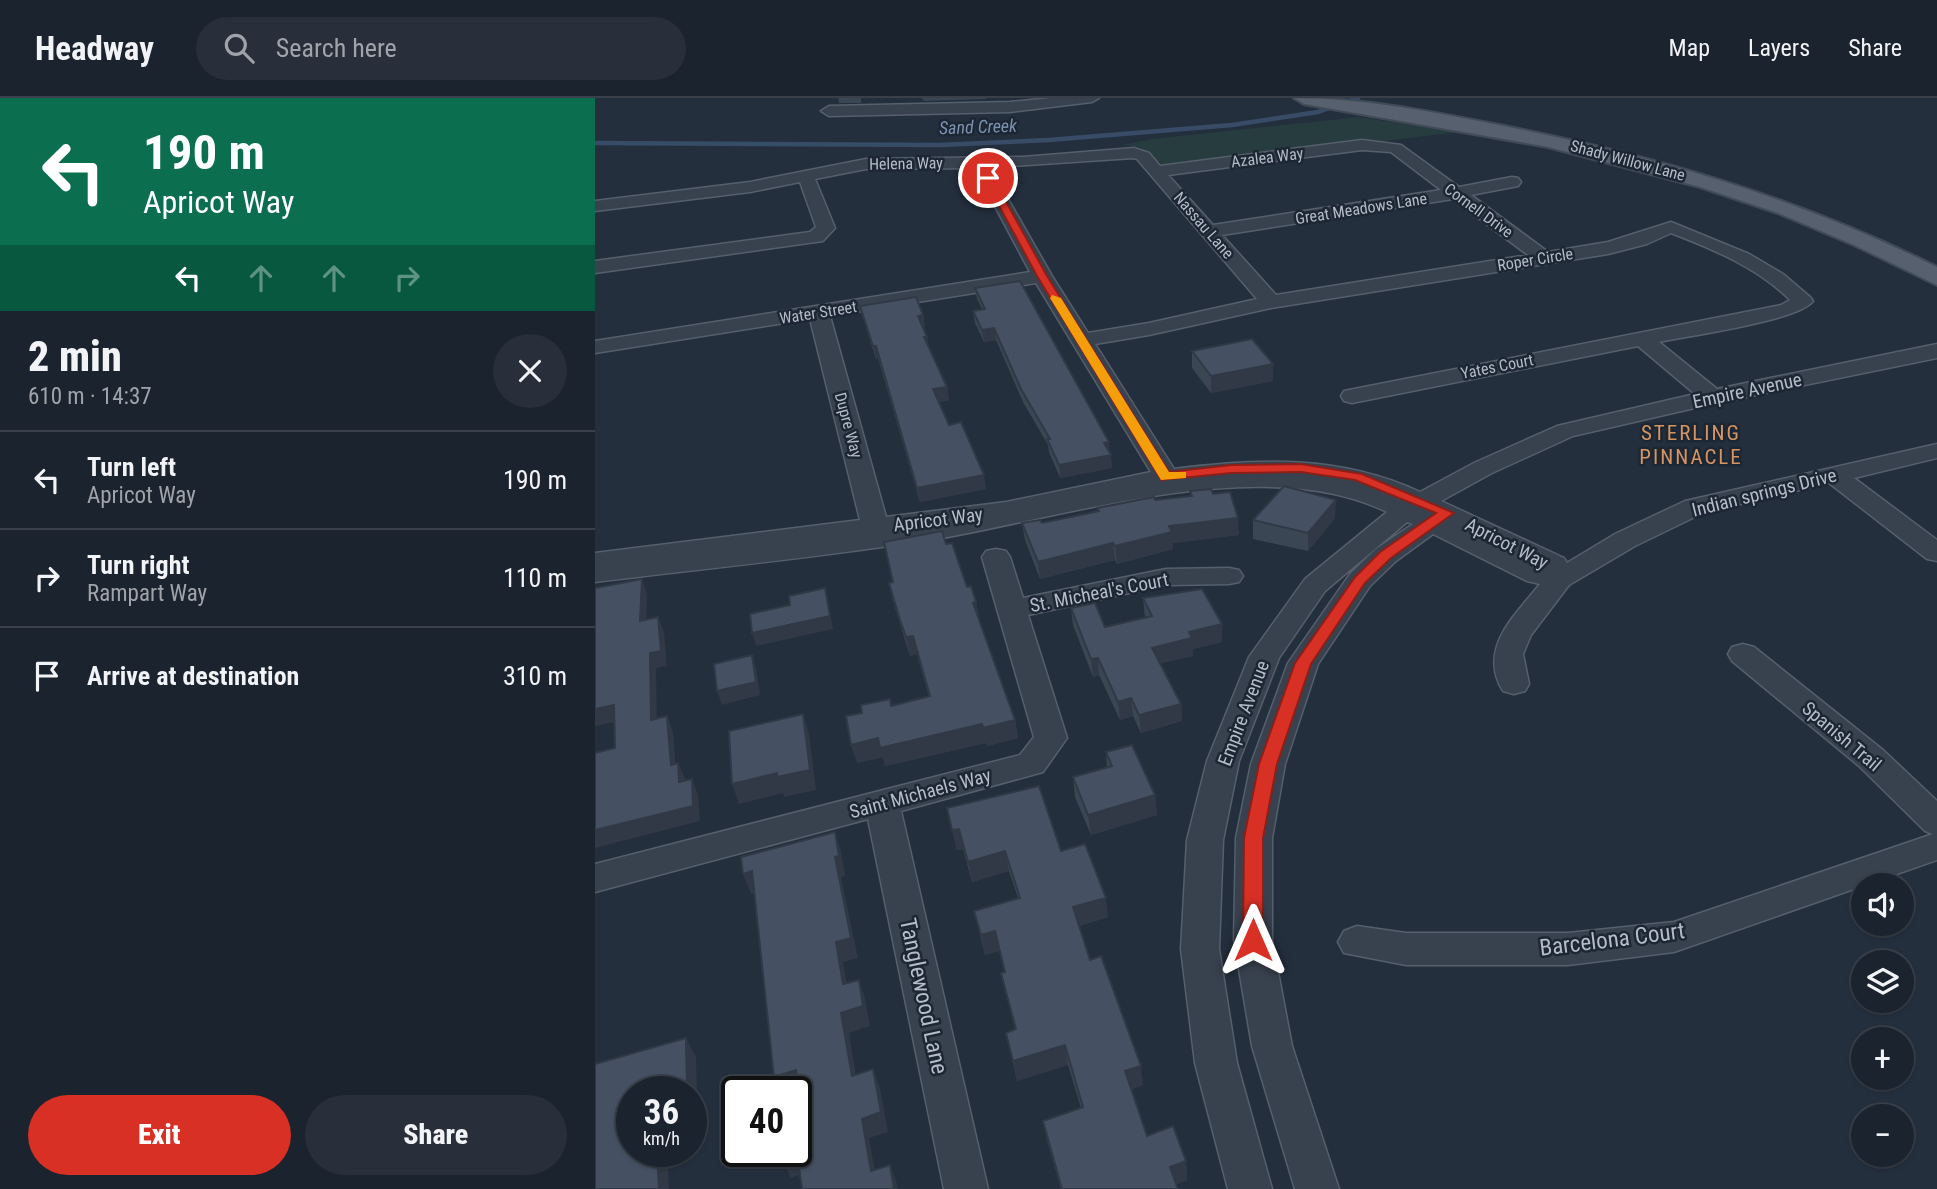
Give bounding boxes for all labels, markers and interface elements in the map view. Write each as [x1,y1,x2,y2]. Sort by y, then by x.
search box [196,17,686,80]
text: Headway [35,29,154,68]
icon: search [220,29,258,67]
text: Search here [276,33,397,63]
text: Map [1669,34,1710,62]
text: Layers [1748,34,1810,62]
text: Share [1848,34,1902,62]
water label: Sand Creek [939,115,1018,138]
text: 190 m [143,124,265,181]
icon: left [28,126,119,217]
street label: Shady Willow Lane [1569,136,1687,185]
street label: Azalea Way [1230,144,1305,171]
pin [958,148,1018,208]
street label: Helena Way [869,153,943,174]
icon: arrive [969,159,1007,197]
street label: Cornell Drive [1441,179,1517,242]
text: Apricot Way [143,183,294,221]
street label: Nassau Lane [1170,188,1238,262]
street label: Great Meadows Lane [1294,189,1428,228]
street label: Roper Circle [1496,244,1574,275]
icon: left [169,259,207,297]
icon: ahead [242,259,280,297]
icon: ahead [315,259,353,297]
icon: right [388,259,426,297]
street label: Water Street [778,297,858,328]
text: 2 min [28,332,122,381]
button: close [493,334,567,408]
street label: Yates Court [1459,350,1535,383]
street label: Empire Avenue [1690,368,1804,413]
text: 610 m · 14:37 [28,383,152,410]
street label: Dupre Way [831,390,866,460]
district label: STERLING PINNACLE [1639,421,1743,469]
text: Turn left [87,452,176,482]
icon: left [28,461,66,499]
street label: Indian springs Drive [1689,463,1839,522]
text: 190 m [503,465,567,495]
text: Apricot Way [87,482,196,509]
street label: Apricot Way [892,503,984,536]
street label: Apricot Way [1462,513,1552,574]
text: Turn right [87,550,189,580]
icon: right [28,559,66,597]
text: 110 m [503,563,567,593]
street label: St. Micheal's Court [1028,568,1170,617]
text: Rampart Way [87,580,207,607]
icon: arrive [28,657,66,695]
street label: Empire Avenue [1213,657,1274,769]
text: Arrive at destination [87,661,299,691]
text: 310 m [503,661,567,691]
street label: Spanish Trail [1797,697,1886,776]
street label: Saint Michaels Way [847,764,994,823]
map controls [1851,873,1914,1167]
button: sound [1851,873,1914,936]
position arrow [1216,903,1290,977]
street label: Tanglewood Lane [894,916,953,1077]
street label: Barcelona Court [1538,917,1686,962]
button: layers [1851,950,1914,1013]
button: + [1851,1027,1914,1090]
speed limit sign: 40 [721,1076,812,1167]
text: 36 [644,1092,679,1133]
button: Exit [28,1095,291,1175]
button: Share [305,1095,567,1175]
button: − [1851,1104,1914,1167]
text: km/h [643,1128,680,1149]

